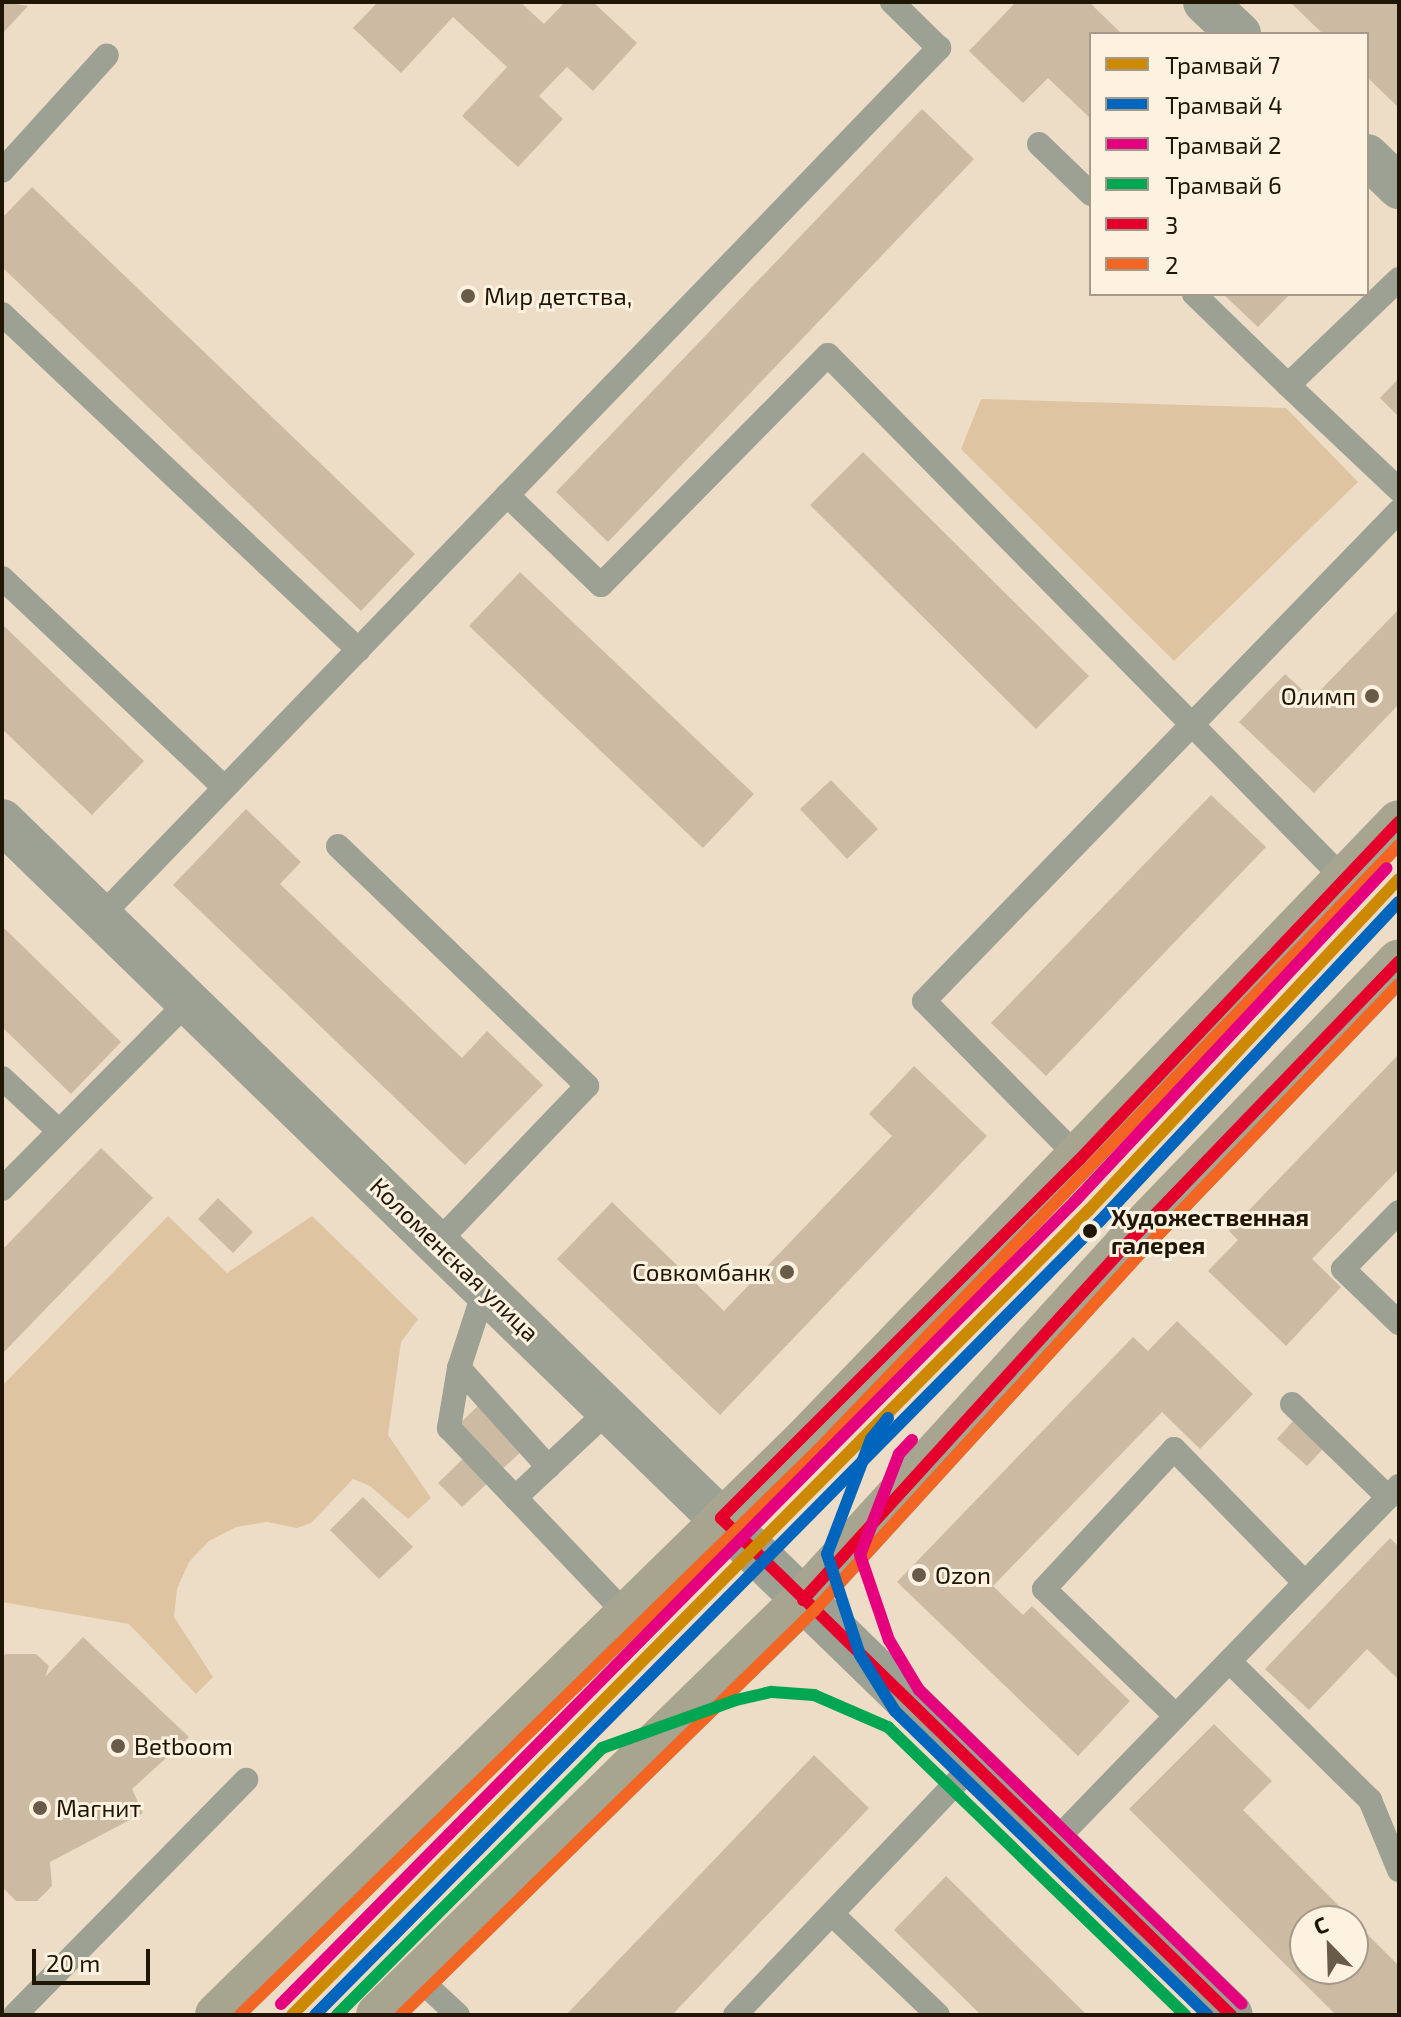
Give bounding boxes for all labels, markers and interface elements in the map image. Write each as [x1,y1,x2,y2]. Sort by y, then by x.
legend [1089,32,1369,296]
text: Трамвай 7 [1165,50,1280,79]
text: Трамвай 4 [1165,90,1283,119]
text: Трамвай 2 [1165,130,1282,159]
text: Трамвай 6 [1165,170,1282,199]
text: 3 [1165,210,1178,239]
text: 2 [1165,250,1179,279]
place label: Мир детства, [484,282,632,310]
marker: Мир детства, [459,287,477,305]
place label: Олимп [1281,682,1356,710]
marker: Олимп [1363,687,1381,705]
street label: Коломенская улица [365,1171,545,1347]
place label: Художественная галерея [1111,1203,1309,1259]
marker: Художественная галерея [1076,1217,1104,1245]
place label: Совкомбанк [632,1258,771,1286]
marker: Совкомбанк [778,1263,796,1281]
place label: Ozon [935,1561,991,1589]
marker: Ozon [910,1566,928,1584]
place label: Betboom [134,1732,233,1760]
marker: Betboom [109,1737,127,1755]
place label: Магнит [56,1794,141,1822]
marker: Магнит [31,1799,49,1817]
north arrow [1289,1905,1369,1985]
text: С [1309,1910,1331,1939]
scale bar [36,1933,154,1983]
text: 20 m [46,1948,100,1977]

